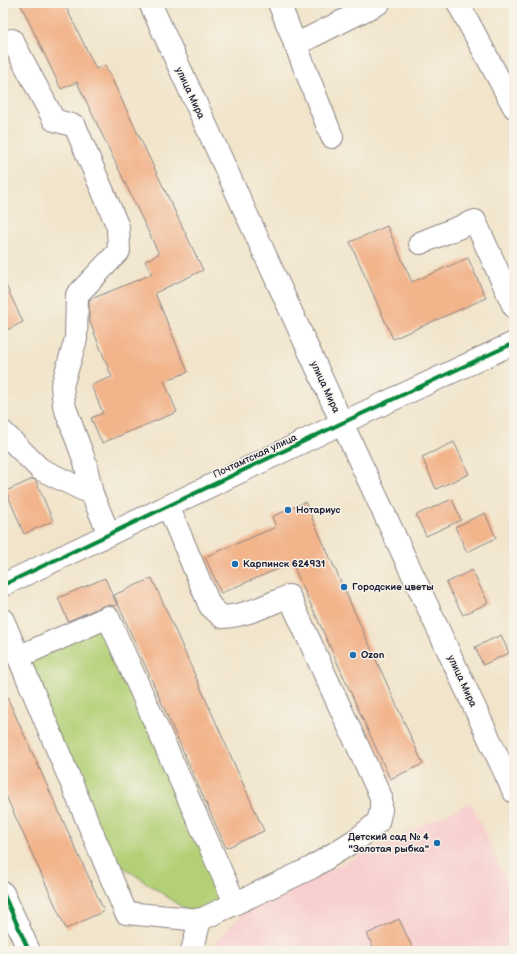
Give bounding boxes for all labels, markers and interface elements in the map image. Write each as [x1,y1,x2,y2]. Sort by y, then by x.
street label: улица Мира [173,65,207,121]
street label: улица Мира [308,359,342,415]
street label: Почтамтская улица [211,431,299,481]
place label: Нотариус [296,504,341,516]
marker: Нотариус [283,505,293,515]
place label: Карпинск 624931 [243,558,325,570]
marker: Карпинск 624931 [230,559,240,569]
place label: Городские цветы [352,581,434,593]
marker: Городские цветы [339,582,349,592]
place label: Ozon [361,649,385,661]
marker: Ozon [348,650,358,660]
street label: улица Мира [445,653,479,709]
place label: Детский сад № 4 "Золотая рыбка" [348,831,429,855]
marker: Детский сад № 4 "Золотая рыбка" [432,838,442,848]

